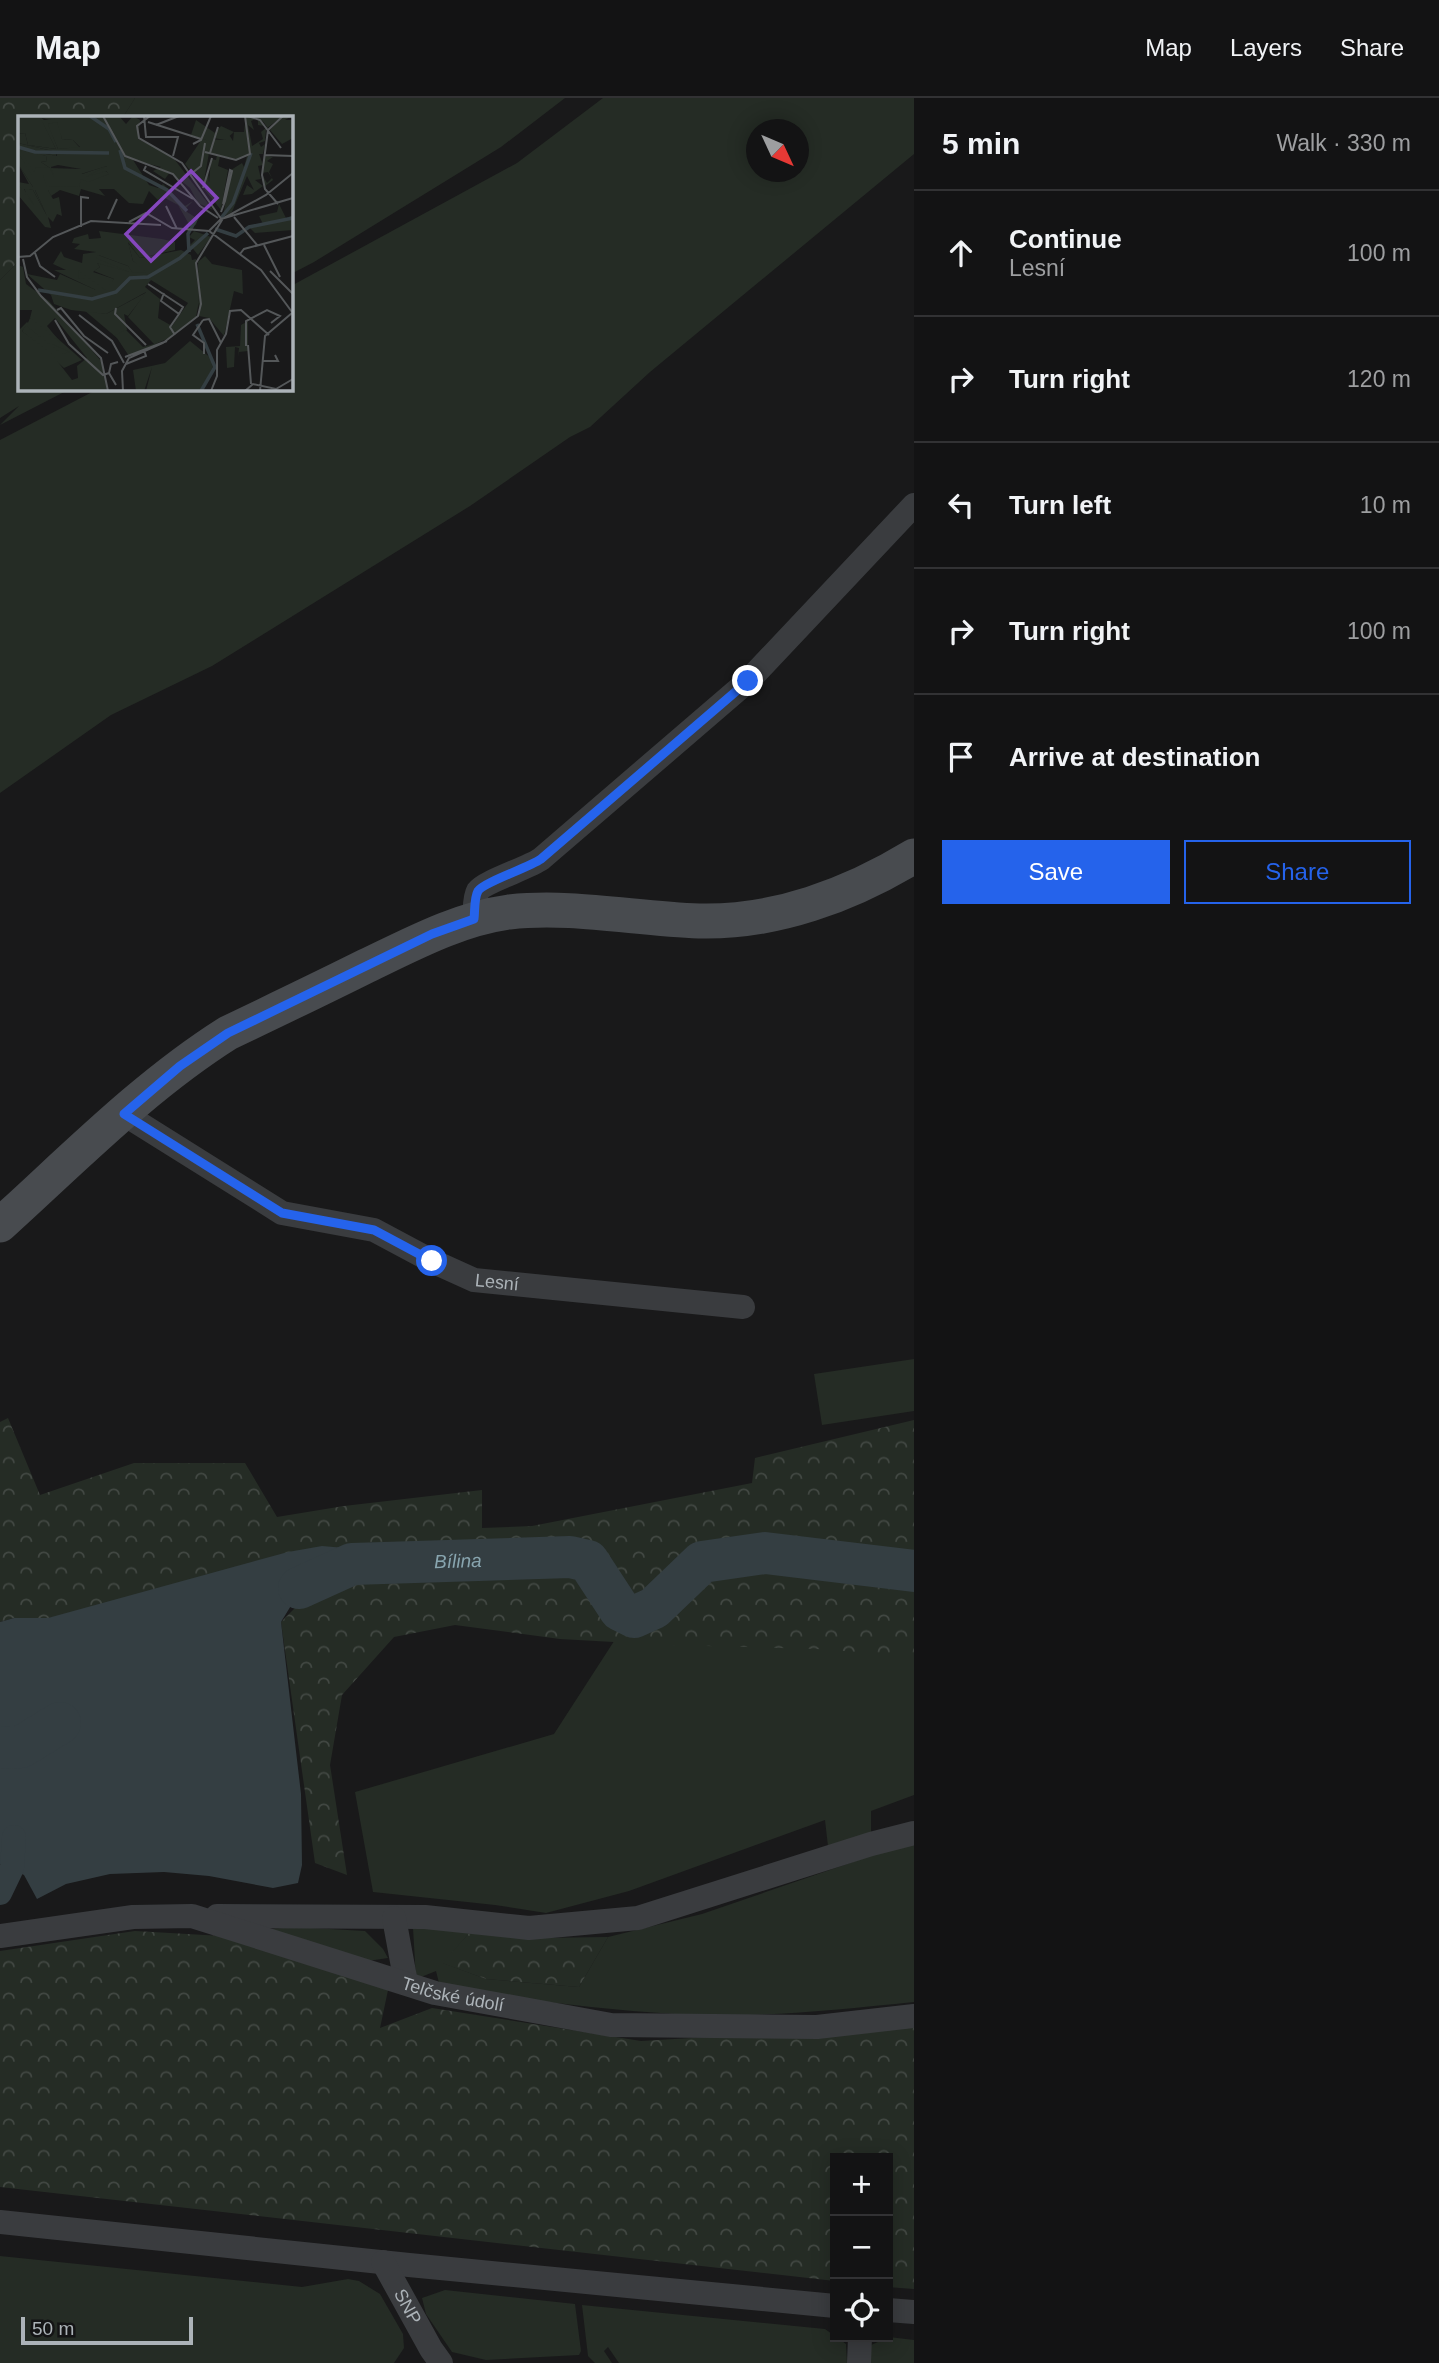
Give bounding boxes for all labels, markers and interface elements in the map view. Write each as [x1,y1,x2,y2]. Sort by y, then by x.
text: Map [35,29,101,66]
text: Map [1145,34,1192,61]
text: Layers [1230,34,1302,61]
text: Share [1340,34,1404,61]
inset map [18,116,292,390]
north arrow [746,119,809,182]
text: 5 min [942,127,1020,160]
text: Walk · 330 m [1276,130,1411,156]
text: Continue [1009,224,1122,254]
icon: ahead [942,234,980,272]
text: 100 m [1347,240,1411,266]
text: Lesní [1009,255,1065,281]
icon: right [942,360,980,398]
text: Turn right [1009,364,1130,394]
text: 120 m [1347,366,1411,392]
icon: left [942,486,980,524]
text: Turn left [1009,490,1111,520]
text: 10 m [1360,492,1411,518]
icon: right [942,612,980,650]
text: Turn right [1009,616,1130,646]
text: 100 m [1347,618,1411,644]
route end [732,665,763,696]
icon: arrive [942,738,980,776]
text: Arrive at destination [1009,742,1260,772]
button: Save [942,840,1170,904]
button: Share [1184,840,1411,904]
route start [416,1245,447,1276]
street label: Lesní [474,1270,520,1294]
water label: Bílina [434,1550,482,1572]
street label: Telčské údolí [399,1973,505,2015]
map controls [830,2153,893,2342]
button: + [830,2153,893,2216]
button: − [830,2216,893,2279]
button: locate [830,2279,893,2342]
street label: SNP [390,2286,425,2328]
scale bar [21,2314,192,2346]
text: 50 m [32,2318,74,2339]

